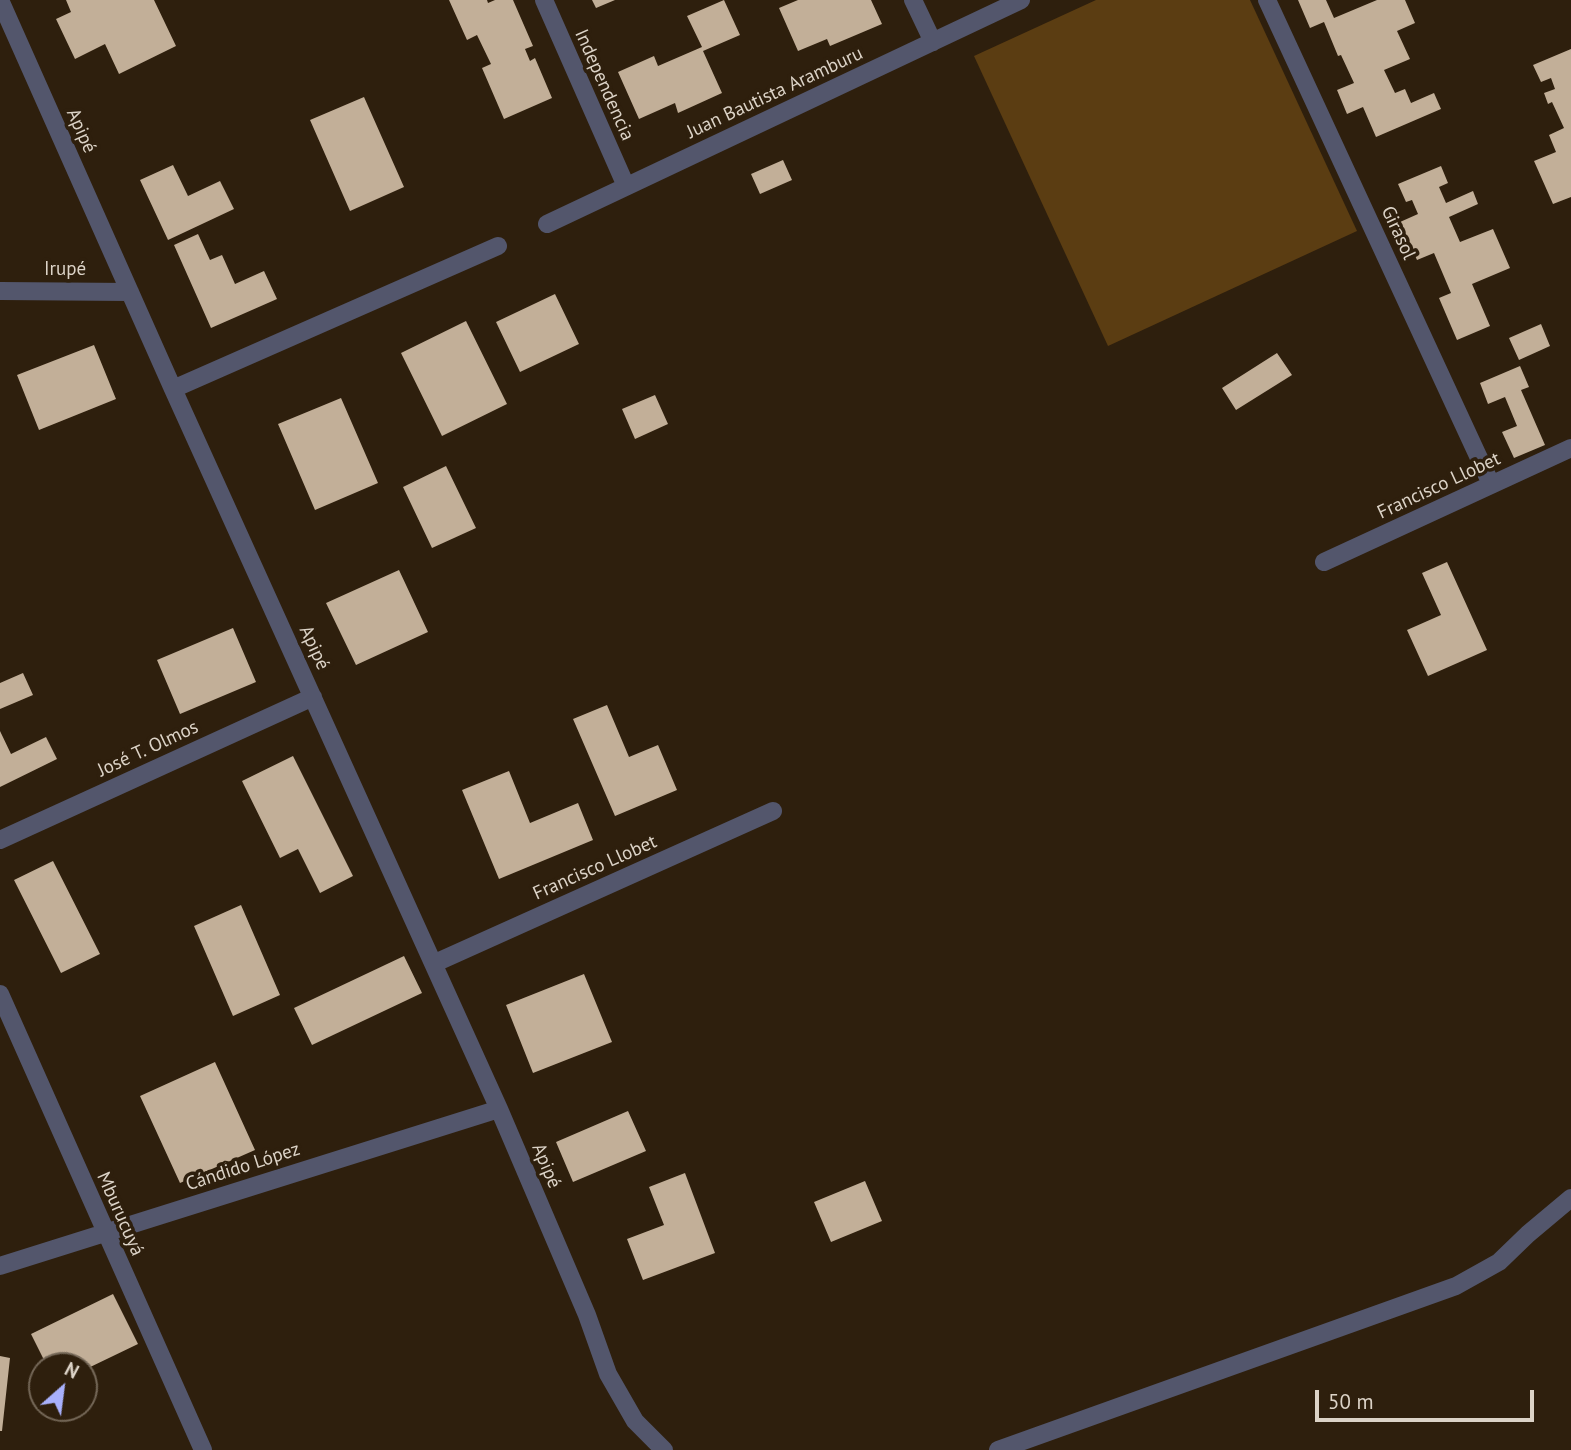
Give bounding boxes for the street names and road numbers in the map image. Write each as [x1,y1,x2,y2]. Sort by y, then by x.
street label: Independencia [569,26,639,144]
street label: Juan Bautista Aramburu [683,42,867,144]
street label: Apipé [61,105,101,157]
street label: Girasol [1376,203,1420,263]
street label: Irupé [44,259,86,281]
street label: Francisco Llobet [1374,448,1504,524]
street label: Apipé [294,622,334,674]
street label: José T. Olmos [94,716,202,782]
street label: Francisco Llobet [530,831,660,905]
street label: Cándido López [183,1138,303,1196]
street label: Apipé [526,1140,566,1192]
street label: Mburucuyá [91,1169,149,1259]

